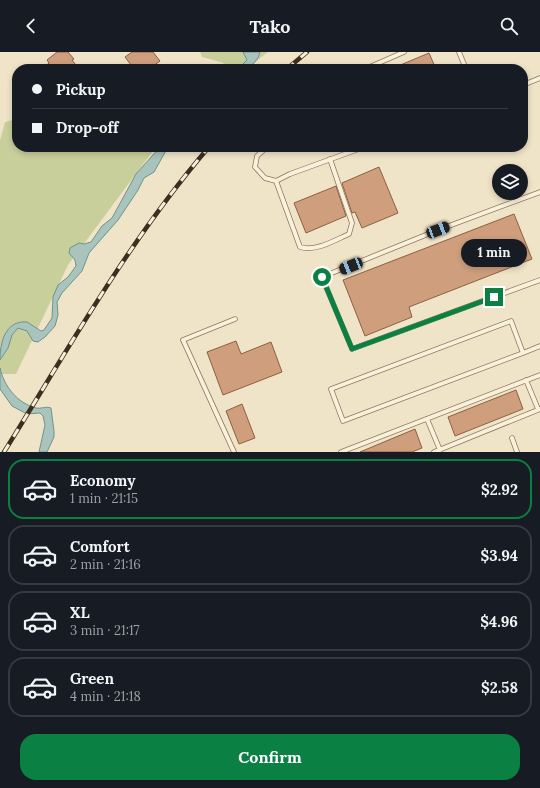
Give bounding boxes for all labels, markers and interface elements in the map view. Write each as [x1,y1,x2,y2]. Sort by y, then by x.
icon: back [20,15,42,37]
text: Tako [250,15,291,38]
icon: search [498,15,520,37]
text: Pickup [56,80,105,99]
text: Drop-off [56,118,118,137]
map controls [492,164,528,200]
button: layers [492,164,528,200]
car [425,220,451,240]
callout: 1 min [461,239,527,267]
text: 1 min [477,244,511,261]
car [338,256,364,276]
route start [313,268,331,286]
route end [485,288,503,306]
icon: car [22,471,58,507]
text: Economy [70,471,135,490]
text: $2.92 [481,480,518,499]
text: 1 min · 21:15 [70,490,138,507]
icon: car [22,537,58,573]
text: Comfort [70,537,130,556]
text: $3.94 [480,546,518,565]
text: 2 min · 21:16 [70,556,141,573]
icon: car [22,603,58,639]
text: XL [70,603,90,622]
text: $4.96 [480,612,518,631]
text: 3 min · 21:17 [70,622,140,639]
icon: car [22,669,58,705]
text: Green [70,669,114,688]
text: $2.58 [481,678,518,697]
text: 4 min · 21:18 [70,688,141,705]
button: Confirm [20,734,520,780]

